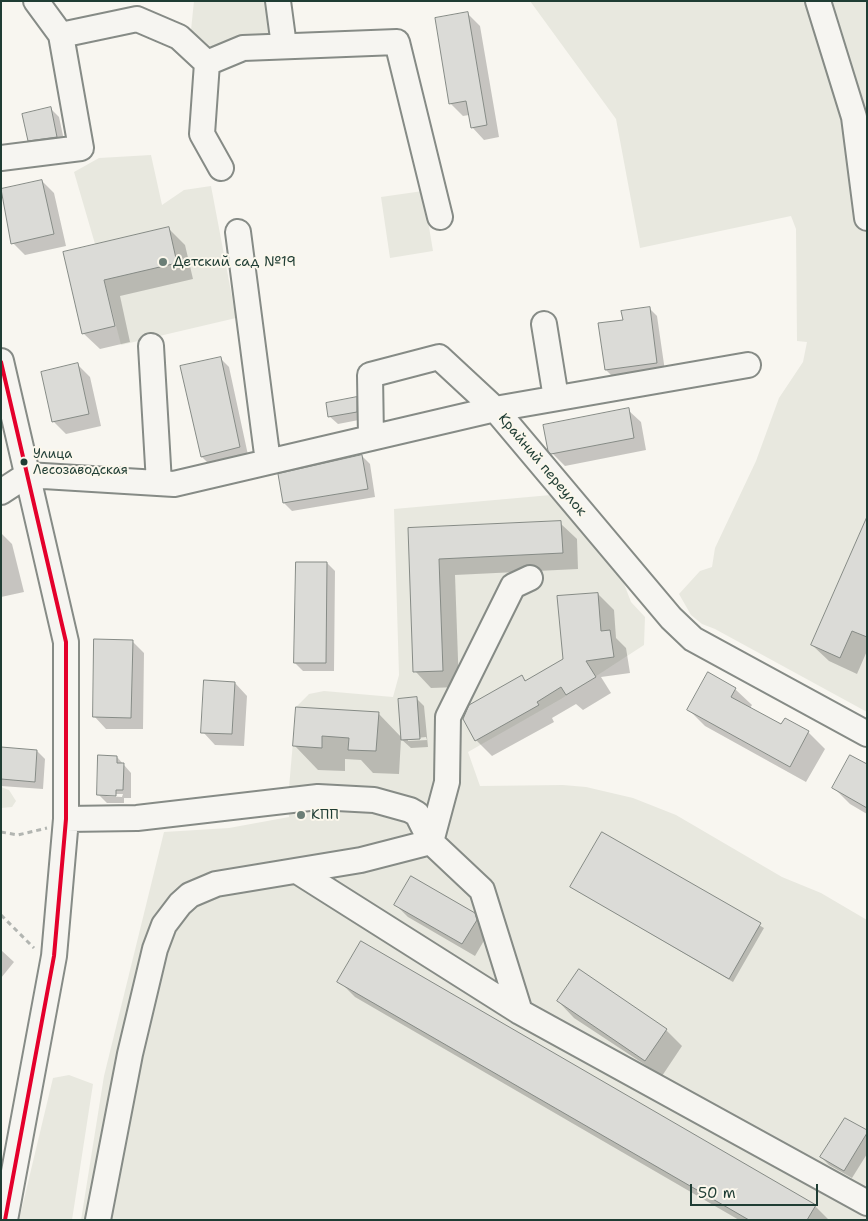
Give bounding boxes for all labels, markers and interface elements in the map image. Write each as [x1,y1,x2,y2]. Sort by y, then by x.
place label: Детский сад №19 [173,254,296,270]
marker: Детский сад №19 [157,256,169,268]
street label: Крайний переулок [494,410,590,520]
place label: Улица Лесозаводская [33,447,128,478]
marker: Улица Лесозаводская [19,457,29,467]
place label: КПП [311,807,339,823]
marker: КПП [295,809,307,821]
scale bar [693,1174,820,1206]
text: 50 m [698,1183,736,1203]

